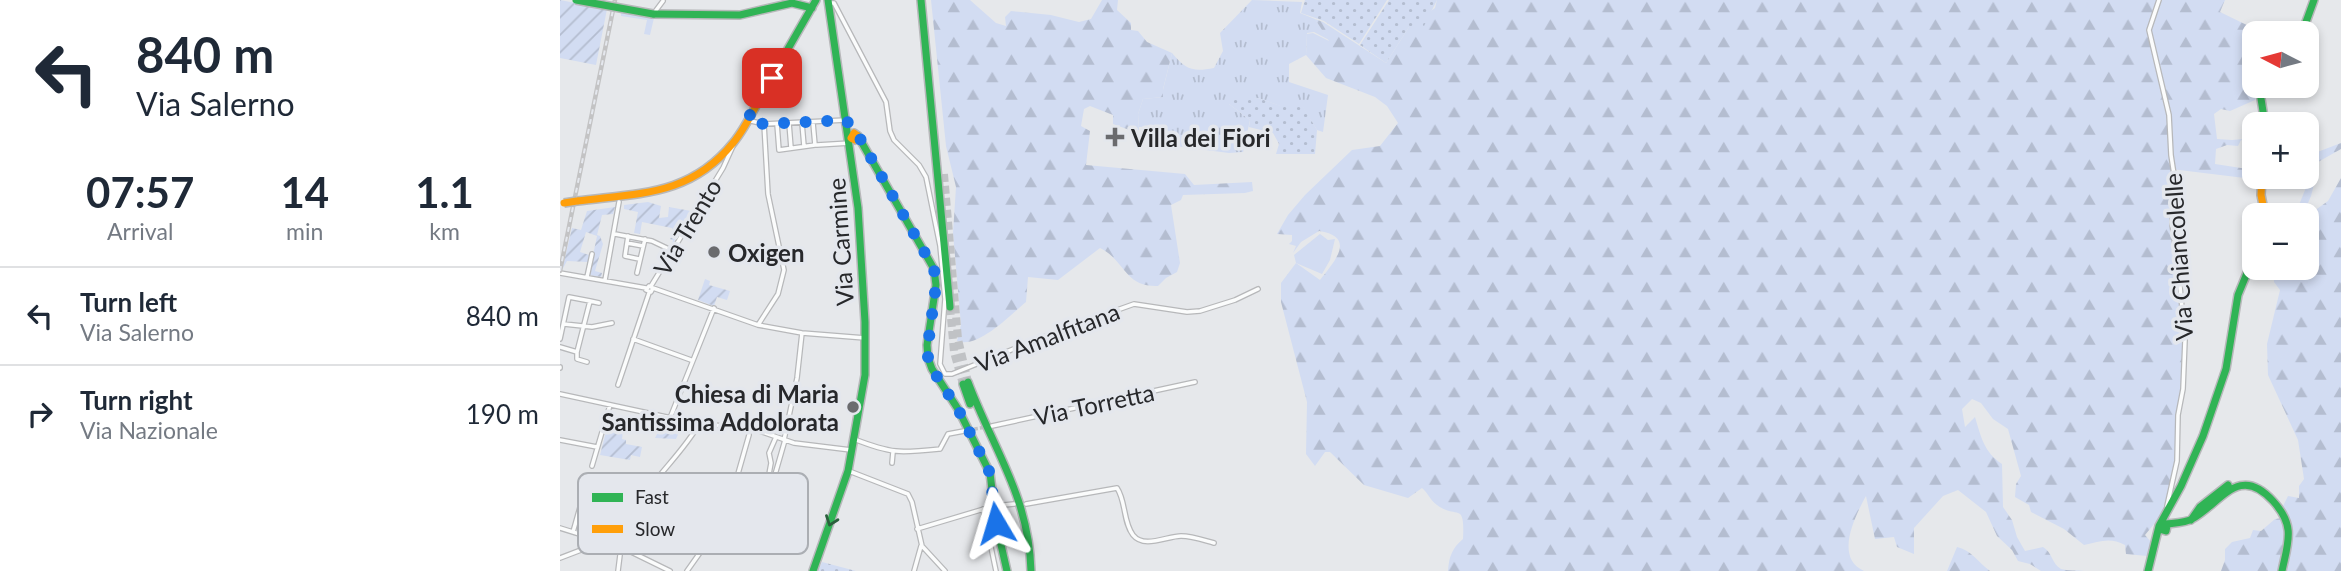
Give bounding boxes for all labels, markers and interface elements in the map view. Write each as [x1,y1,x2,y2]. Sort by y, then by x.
north arrow [2242,21,2319,98]
map controls [2242,21,2319,280]
text: 840 m [136,25,274,83]
icon: left [21,28,112,119]
pin [742,48,802,108]
icon: arrive [753,59,791,97]
text: Via Salerno [136,84,295,123]
button: + [2242,112,2319,189]
place label: Villa dei Fiori [1130,123,1271,152]
marker: Villa dei Fiori [1105,127,1125,147]
text: 07:57 [86,167,194,217]
text: 14 [280,167,329,217]
text: 1.1 [415,167,474,217]
street label: Via Chiancolelle [2158,172,2198,342]
street label: Via Trento [647,174,727,280]
street label: Via Carmine [821,177,859,307]
button: − [2242,203,2319,280]
text: Arrival [107,217,173,245]
text: min [286,217,323,245]
text: km [429,217,460,245]
place label: Oxigen [728,238,804,267]
marker: Oxigen [706,244,722,260]
text: Turn left [80,286,177,318]
street label: Via Amalfitana [971,296,1123,378]
icon: left [21,297,59,335]
text: 840 m [466,300,539,332]
text: Via Salerno [80,318,194,346]
street label: Via Torretta [1031,377,1157,431]
place label: Chiesa di Maria Santissima Addolorata [601,379,839,436]
text: Turn right [80,384,193,416]
icon: right [21,395,59,433]
text: 190 m [466,398,539,430]
marker: Chiesa di Maria Santissima Addolorata [845,399,861,415]
text: Via Nazionale [80,416,218,444]
legend [578,473,808,554]
text: Fast [635,485,669,508]
position arrow [959,486,1033,560]
one-way arrow [825,515,839,527]
text: Slow [635,517,675,540]

